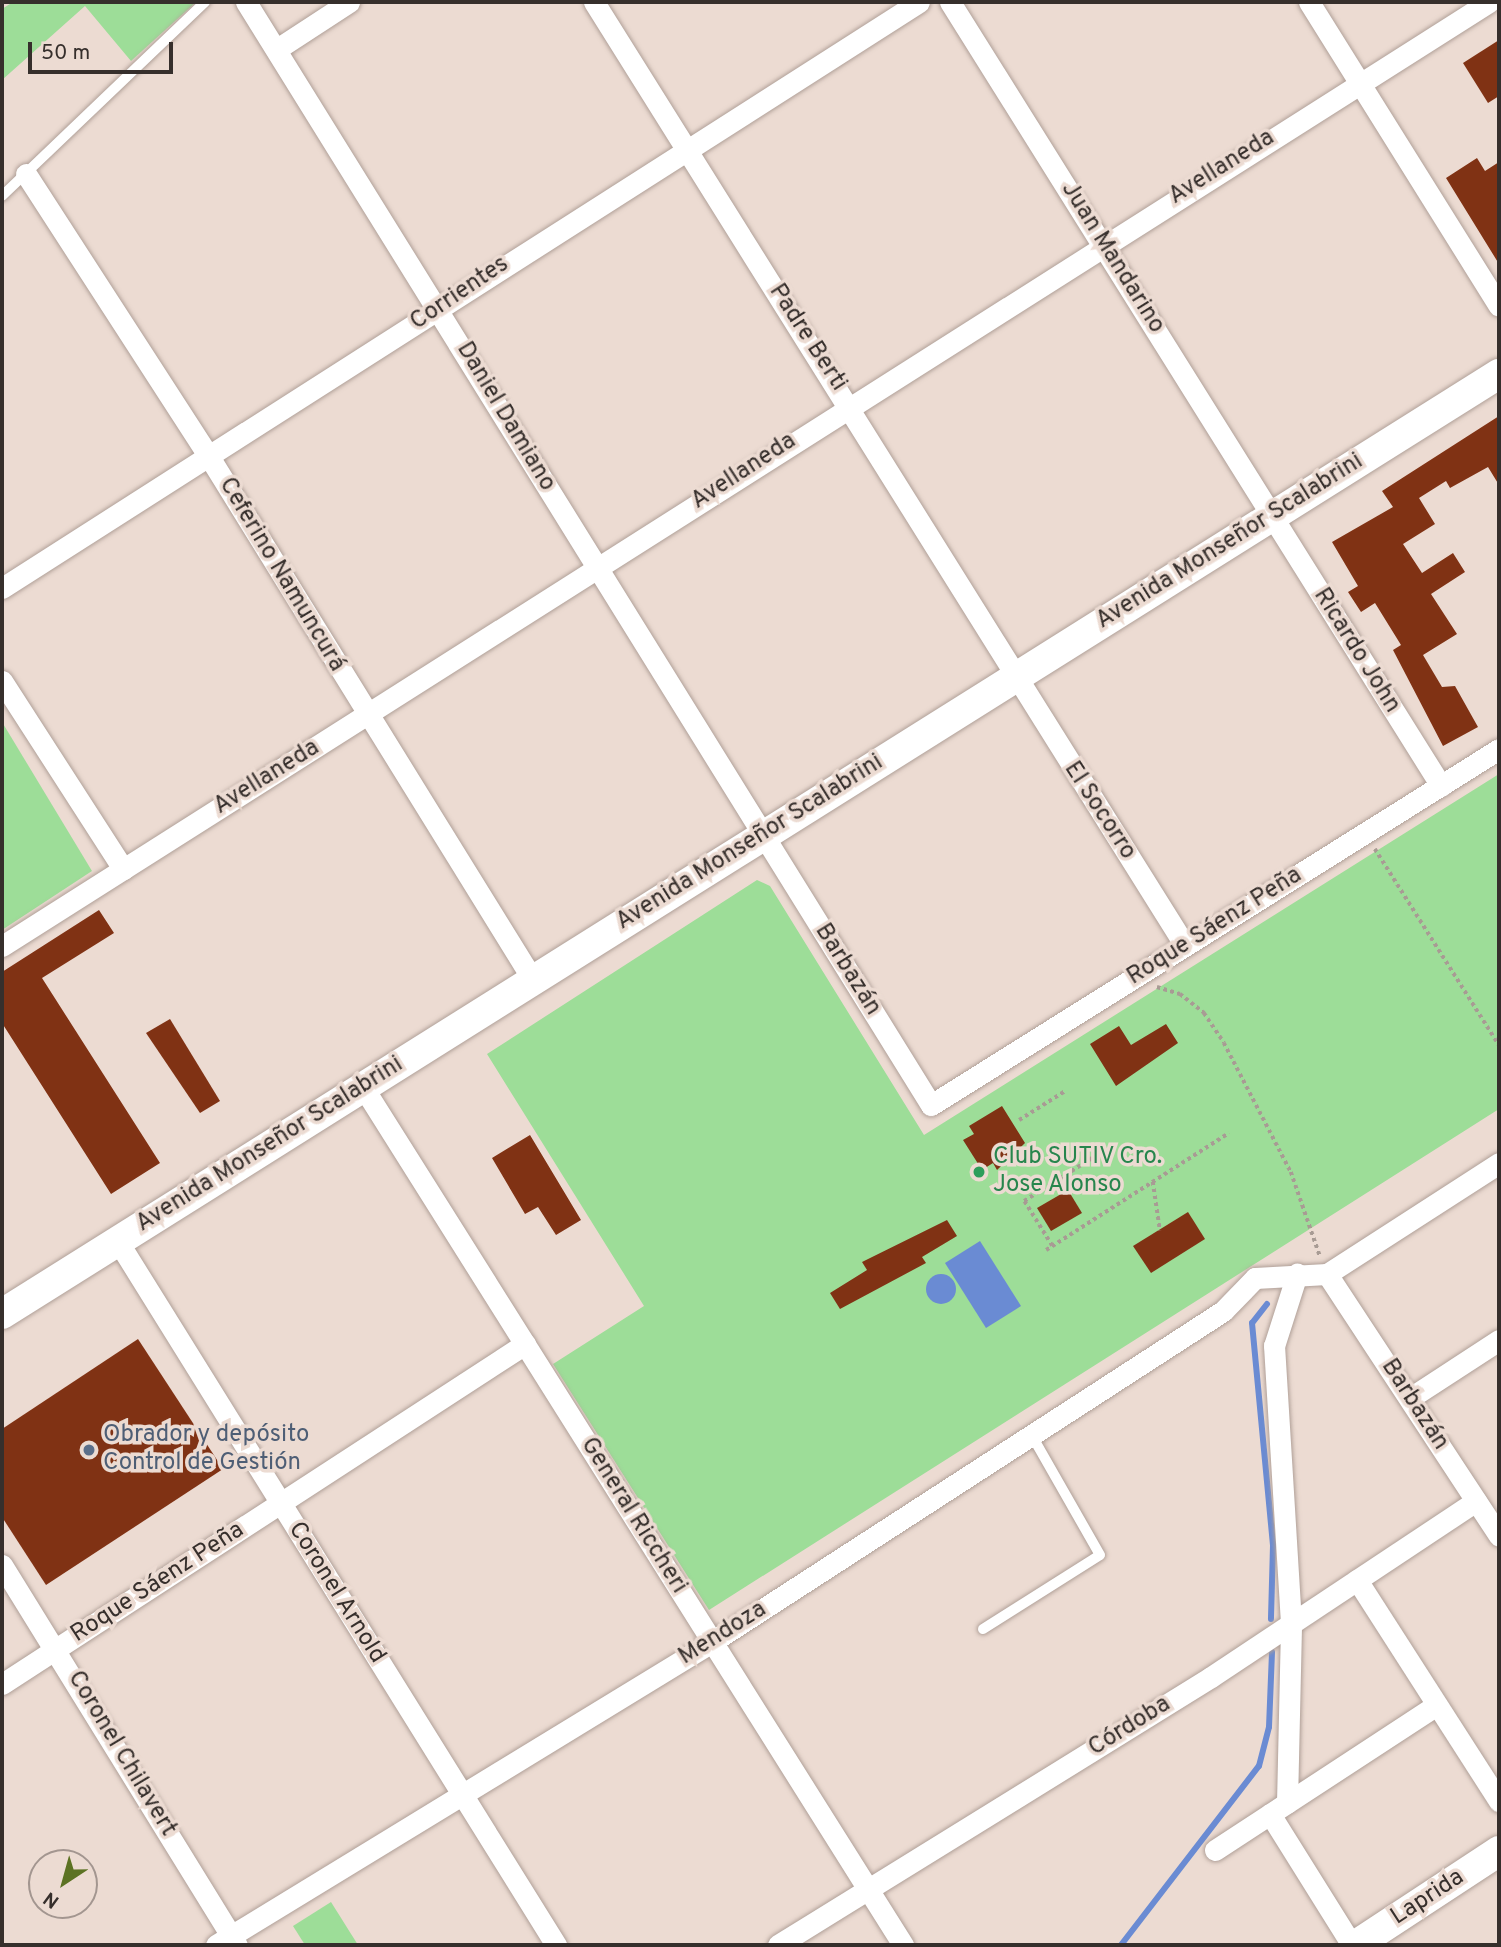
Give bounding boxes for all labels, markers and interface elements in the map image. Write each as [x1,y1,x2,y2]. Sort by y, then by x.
scale bar [32,28,177,72]
text: 50 m [41,40,90,67]
street label: Avellaneda [1164,124,1280,212]
street label: Juan Mandarino [1054,177,1170,339]
street label: Corrientes [405,251,515,337]
street label: Padre Berti [762,279,852,397]
street label: Daniel Damiano [449,337,561,497]
street label: Avellaneda [686,428,802,516]
street label: Avenida Monseñor Scalabrini [1091,448,1369,636]
street label: Ceferino Namuncurá [212,473,350,677]
street label: Ricardo John [1306,583,1406,719]
street label: Avellaneda [209,734,325,822]
street label: Avenida Monseñor Scalabrini [611,749,889,937]
street label: El Socorro [1057,757,1141,865]
street label: Roque Sáenz Peña [1122,862,1308,992]
street label: Barbazán [808,919,886,1021]
street label: Avenida Monseñor Scalabrini [131,1051,409,1239]
place label: Club SUTIV Cro. Jose Alonso [993,1144,1163,1200]
marker: Club SUTIV Cro. Jose Alonso [971,1164,987,1180]
street label: Barbazán [1374,1354,1454,1456]
place label: Obrador y depósito Control de Gestión [103,1422,309,1478]
street label: General Riccheri [573,1433,693,1599]
marker: Obrador y depósito Control de Gestión [81,1442,97,1458]
street label: Roque Sáenz Peña [66,1516,250,1650]
street label: Coronel Arnold [281,1517,391,1669]
street label: Mendoza [674,1596,772,1672]
street label: Coronel Chilavert [60,1666,182,1842]
street label: Córdoba [1084,1691,1176,1763]
north arrow [28,1849,98,1919]
street label: Laprida [1386,1864,1470,1932]
text: N [39,1886,64,1913]

